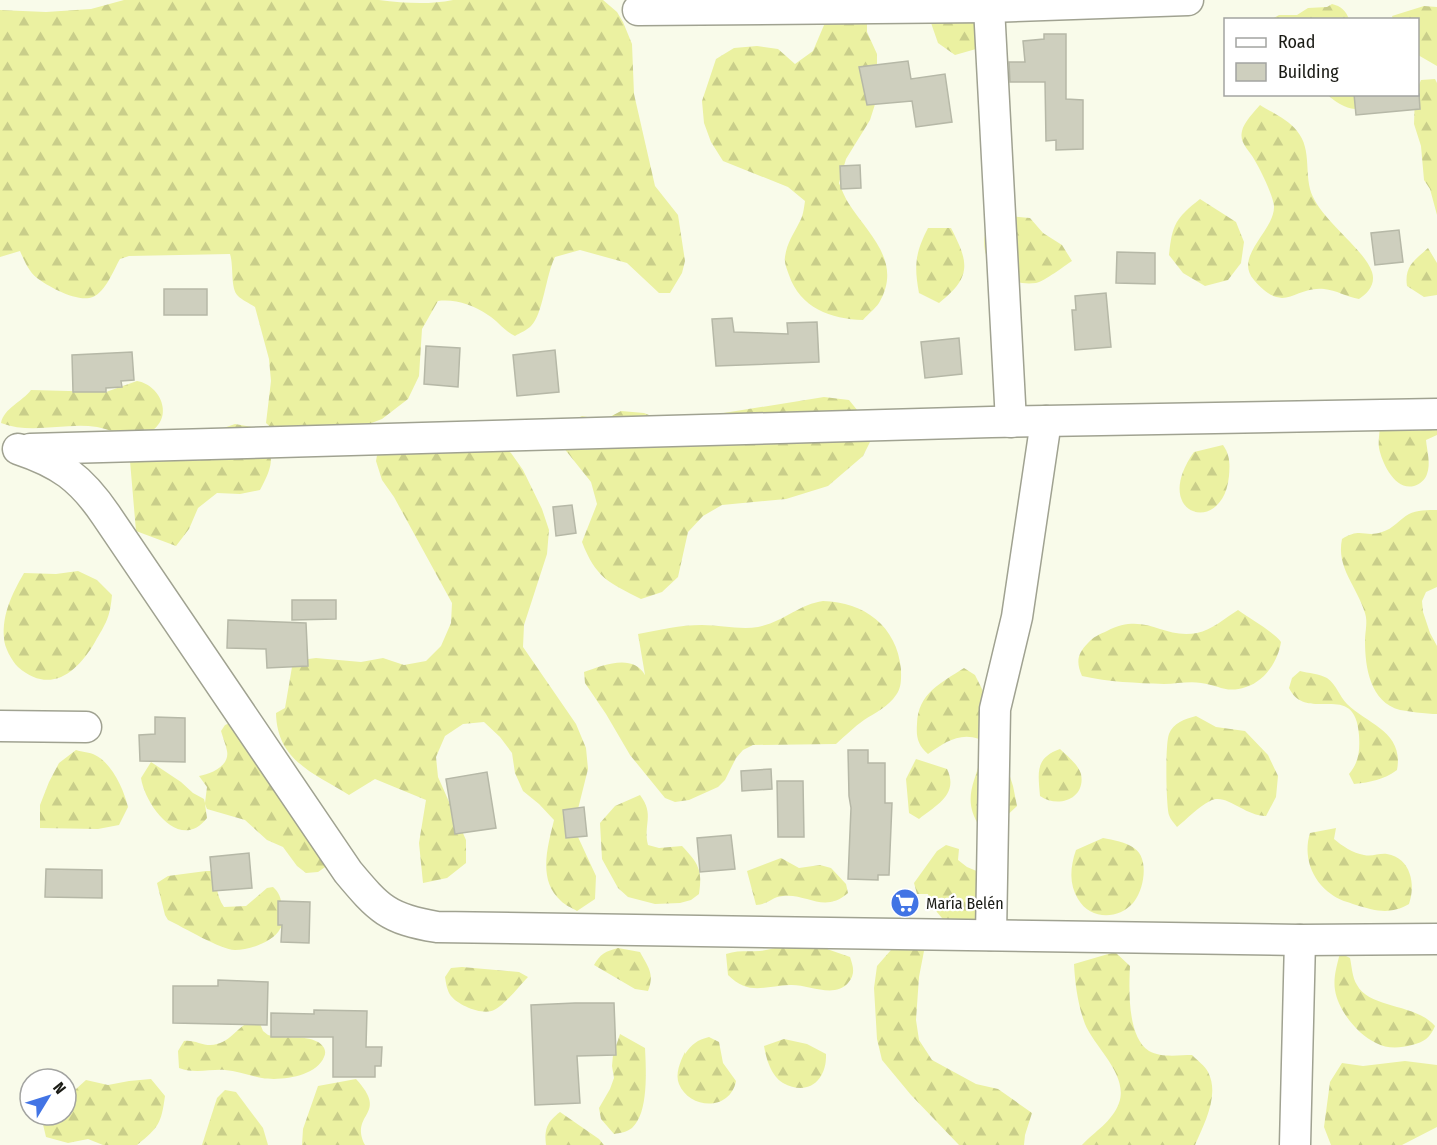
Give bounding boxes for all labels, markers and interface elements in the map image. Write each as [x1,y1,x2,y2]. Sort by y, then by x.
legend [1224,18,1419,96]
text: Road [1278,31,1315,53]
text: Building [1278,61,1339,83]
supermarket icon: María Belén [889,887,921,919]
place label: María Belén [926,894,1004,913]
north arrow [18,1067,78,1127]
text: N [49,1078,70,1098]

